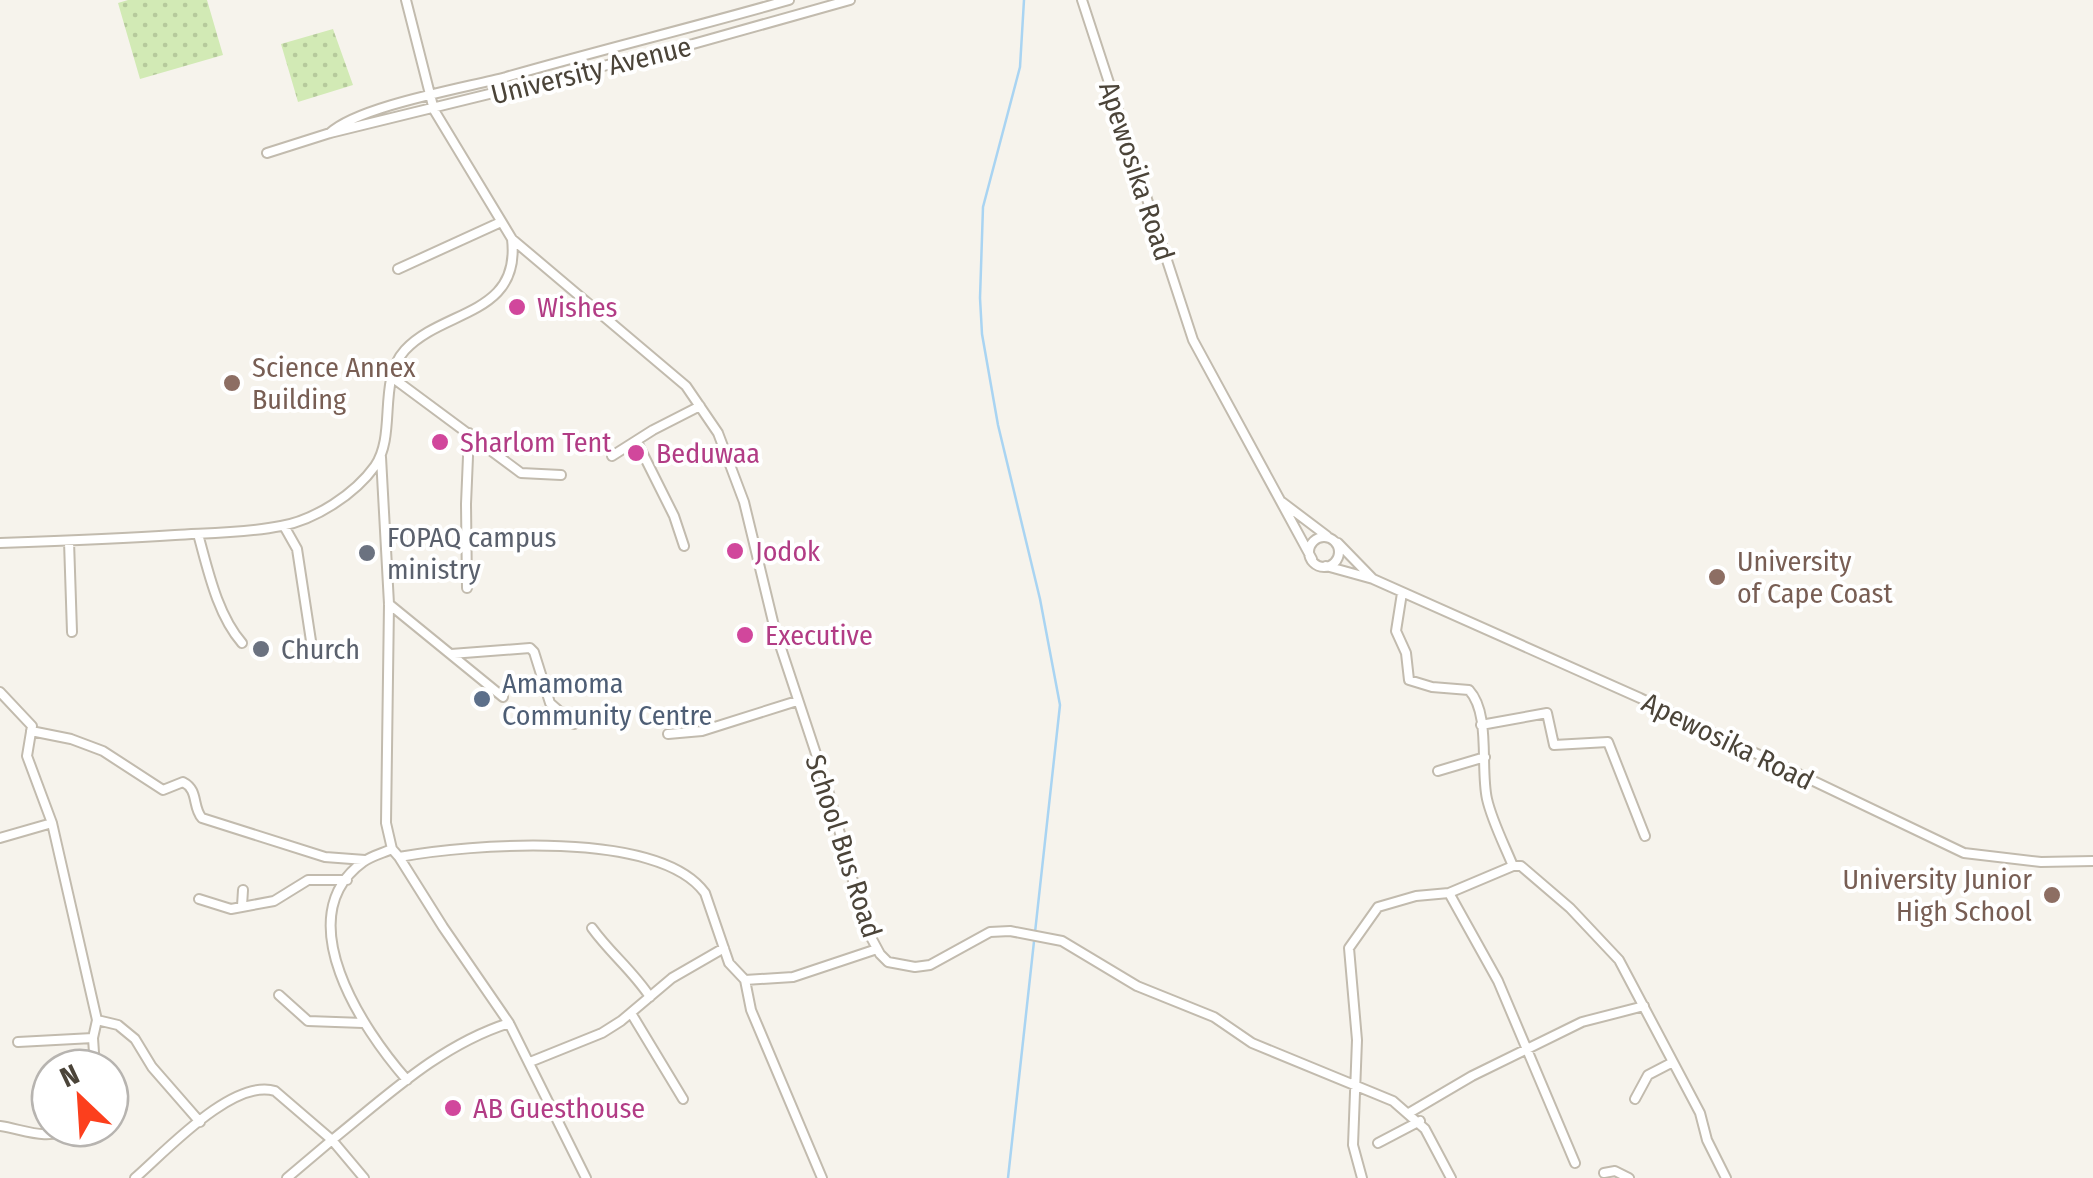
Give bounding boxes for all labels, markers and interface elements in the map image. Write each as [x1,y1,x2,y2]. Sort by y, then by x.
street label: University Avenue [488,30,695,111]
street label: Apewosika Road [1092,77,1181,265]
place label: Wishes [537,291,618,324]
marker: Wishes [506,296,528,318]
place label: Science Annex Building [252,351,416,416]
marker: Science Annex Building [221,372,243,394]
place label: Sharlom Tent [460,426,612,459]
marker: Sharlom Tent [429,431,451,453]
place label: Beduwaa [656,437,760,470]
marker: Beduwaa [625,442,647,464]
place label: FOPAQ campus ministry [387,521,556,586]
place label: Jodok [755,535,821,568]
marker: Jodok [724,540,746,562]
marker: FOPAQ campus ministry [356,542,378,564]
place label: University of Cape Coast [1737,545,1893,610]
marker: University of Cape Coast [1706,566,1728,588]
place label: Executive [765,619,873,652]
marker: Executive [734,624,756,646]
place label: Church [281,633,360,666]
marker: Church [250,638,272,660]
place label: Amamoma Community Centre [502,667,712,732]
street label: Apewosika Road [1637,686,1819,797]
marker: Amamoma Community Centre [471,688,493,710]
street label: School Bus Road [798,750,889,942]
place label: University Junior High School [1842,863,2032,928]
marker: University Junior High School [2041,884,2063,906]
north arrow [30,1048,130,1148]
text: N [55,1057,84,1094]
place label: AB Guesthouse [473,1092,645,1125]
marker: AB Guesthouse [442,1097,464,1119]

